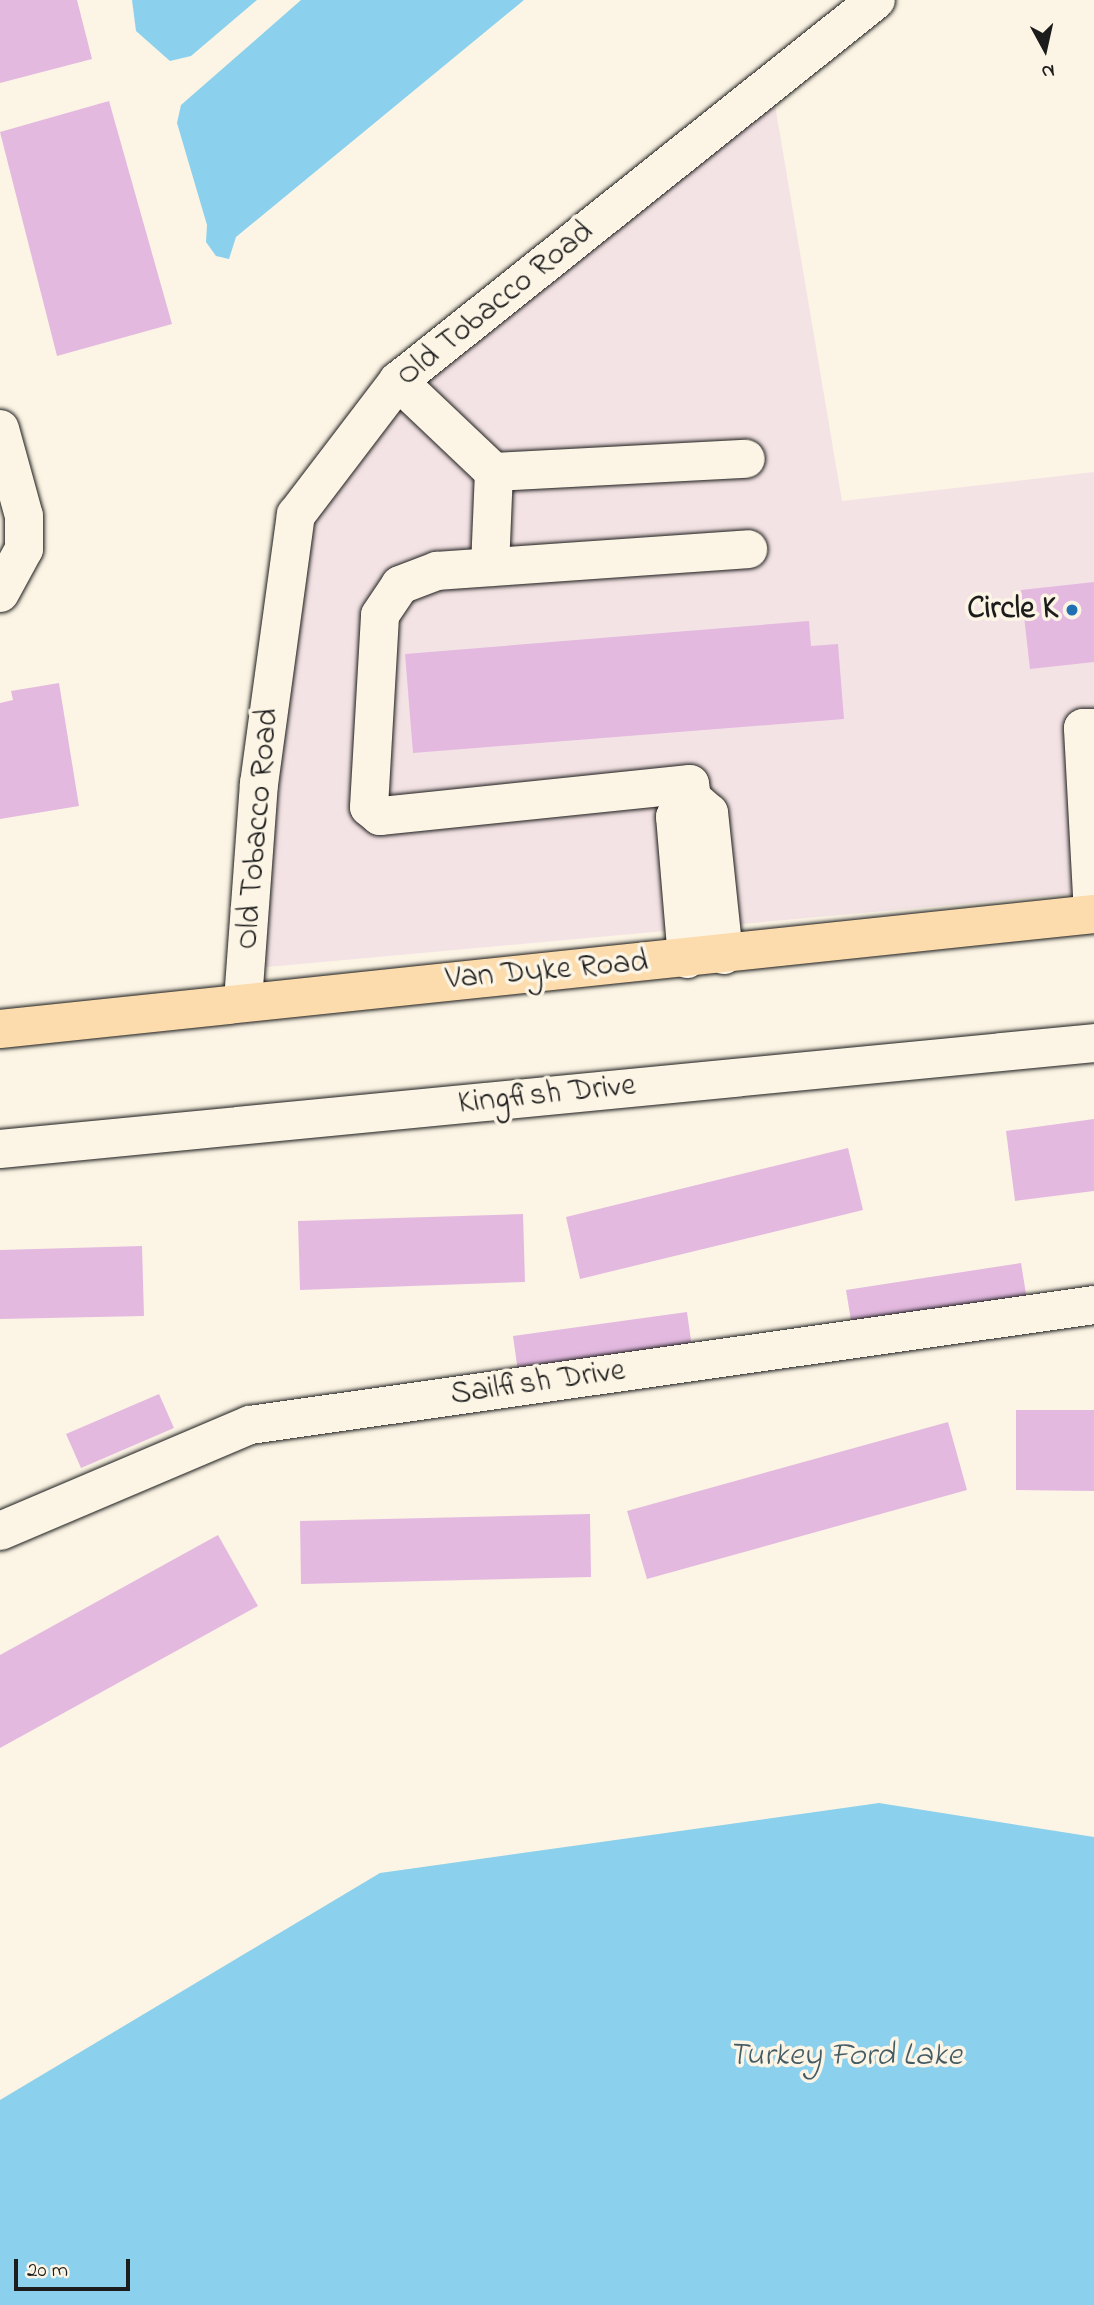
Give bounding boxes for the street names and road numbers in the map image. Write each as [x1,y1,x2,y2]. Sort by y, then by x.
street label: Old Tobacco Road [390,214,602,396]
street label: Old Tobacco Road [229,707,289,951]
street label: Van Dyke Road [444,944,650,1000]
street label: Kingfish Drive [456,1068,638,1124]
street label: Sailfish Drive [448,1353,628,1415]

